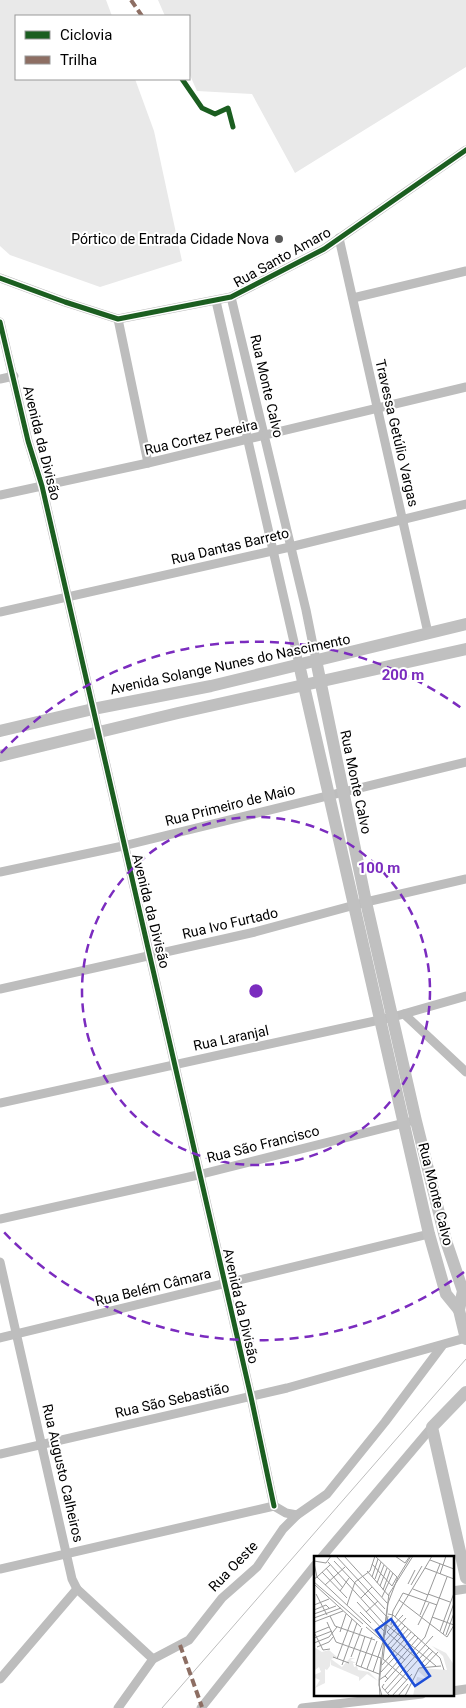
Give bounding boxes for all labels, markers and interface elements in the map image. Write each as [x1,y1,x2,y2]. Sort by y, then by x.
legend [15,15,190,80]
text: Ciclovia [60,26,112,44]
text: Trilha [60,51,97,69]
street label: Rua Santo Amaro [231,224,333,290]
place label: Pórtico de Entrada Cidade Nova [71,231,269,247]
marker: Pórtico de Entrada Cidade Nova [273,233,285,245]
street label: Rua Monte Calvo [247,333,287,439]
street label: Travessa Getúlio Vargas [372,358,422,508]
street label: Avenida da Divisão [20,384,64,502]
street label: Rua Cortez Pereira [143,416,259,458]
street label: Rua Dantas Barreto [170,525,290,567]
street label: Avenida Solange Nunes do Nascimento [108,631,352,697]
text: 200 m [382,666,424,684]
street label: Rua Monte Calvo [337,729,375,835]
street label: Rua Primeiro de Maio [163,781,297,829]
street label: Avenida da Divisão [129,852,173,970]
text: 100 m [358,859,400,877]
street label: Rua Ivo Furtado [181,904,279,942]
centre of rings [247,982,265,1000]
street label: Rua Laranjal [192,1022,270,1054]
street label: Rua São Francisco [205,1122,321,1166]
street label: Rua Monte Calvo [415,1141,457,1247]
street label: Avenida da Divisão [220,1247,262,1365]
street label: Rua Belém Câmara [93,1265,213,1309]
street label: Rua São Sebastião [113,1379,231,1421]
street label: Rua Augusto Calheiros [39,1402,87,1544]
street label: Rua Oeste [205,1538,261,1594]
inset map [314,1556,454,1696]

